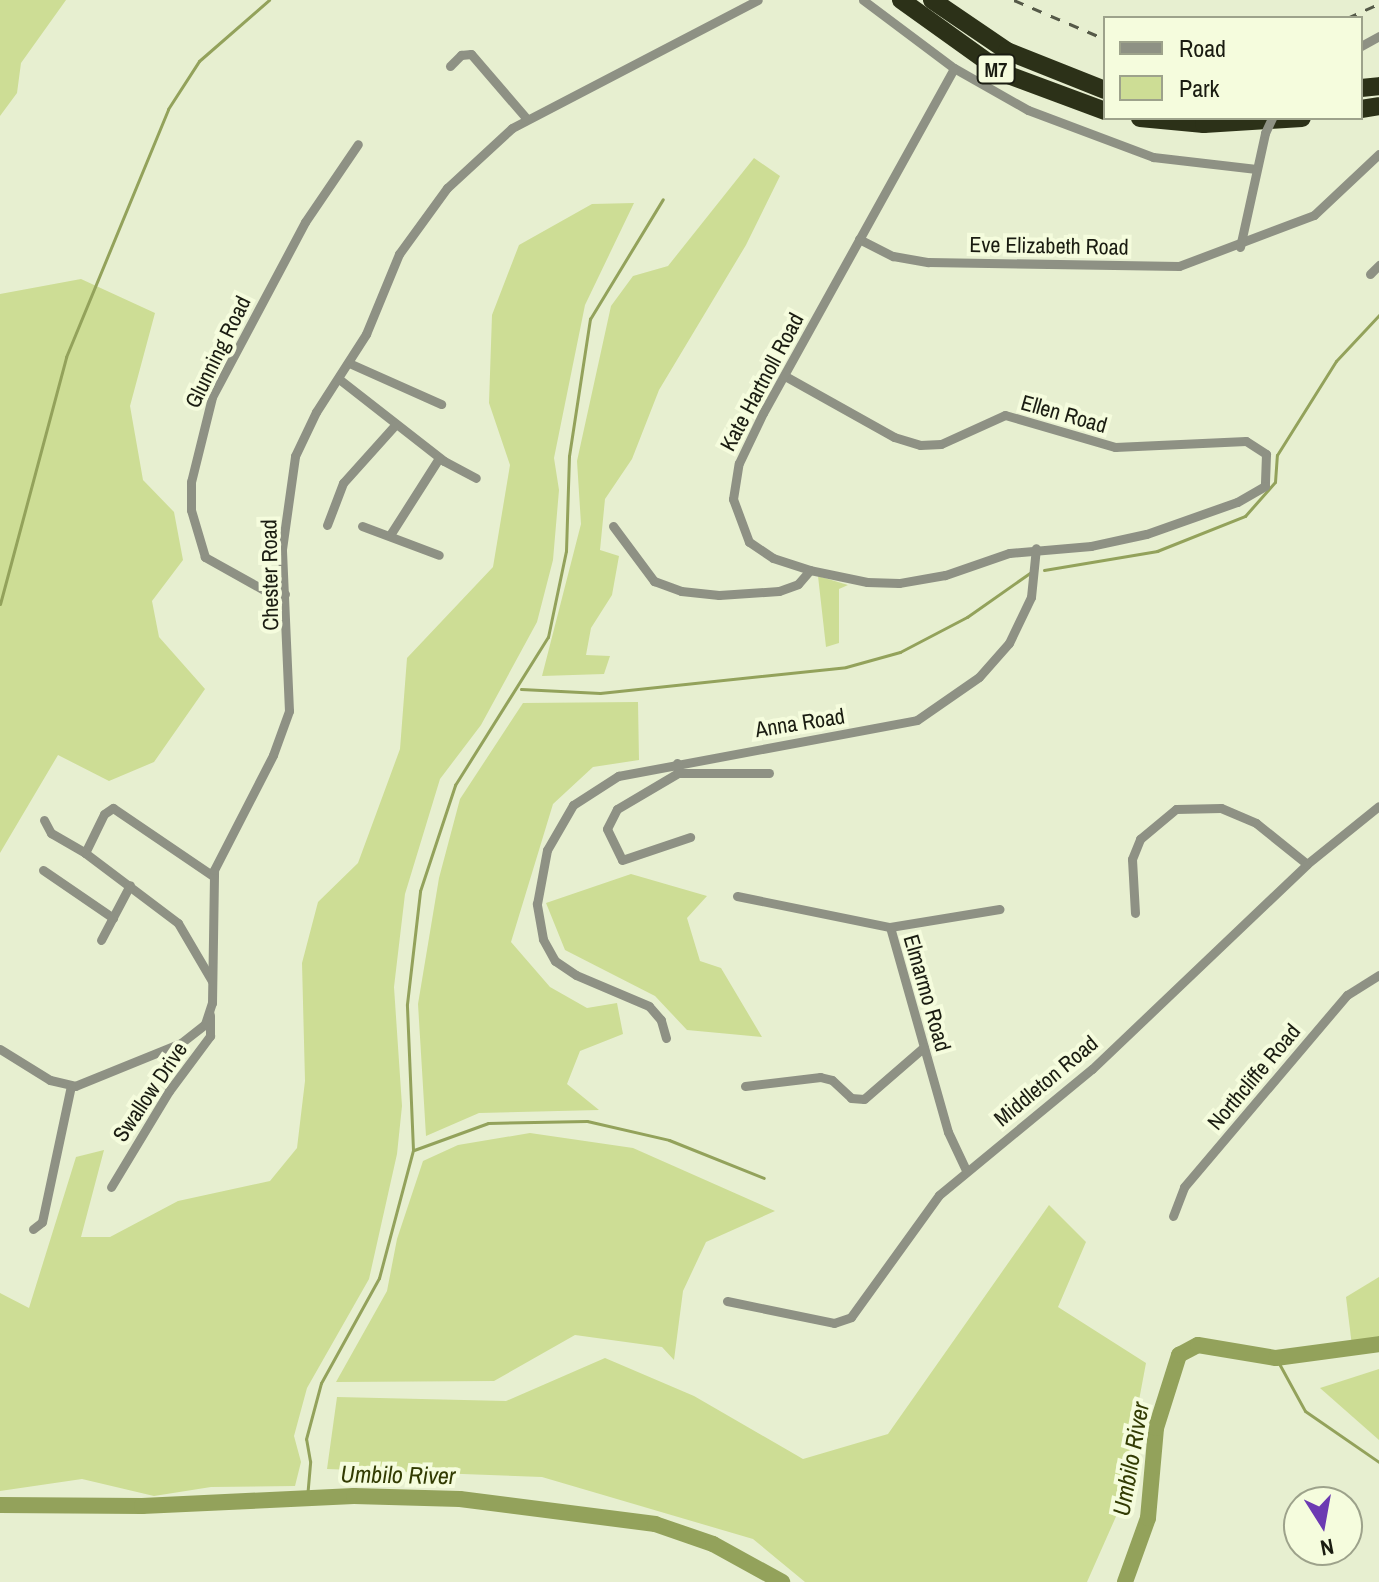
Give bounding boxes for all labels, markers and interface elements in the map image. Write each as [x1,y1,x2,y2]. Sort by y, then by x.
legend [1103,16,1363,120]
text: Road [1179,32,1226,64]
road number: M7 [976,53,1016,85]
text: Park [1179,72,1219,104]
street label: Eve Elizabeth Road [969,231,1129,261]
street label: Glunning Road [180,292,256,412]
street label: Kate Hartnoll Road [715,309,809,455]
street label: Ellen Road [1018,389,1110,439]
street label: Chester Road [256,519,284,631]
street label: Anna Road [753,703,847,743]
street label: Elmarmo Road [898,932,956,1054]
street label: Northcliffe Road [1202,1019,1306,1135]
street label: Middleton Road [989,1030,1103,1132]
street label: Swallow Drive [107,1037,193,1147]
water label: Umbilo River [1107,1400,1155,1518]
water label: Umbilo River [340,1460,456,1490]
north arrow [1283,1486,1363,1566]
text: N [1318,1532,1336,1564]

